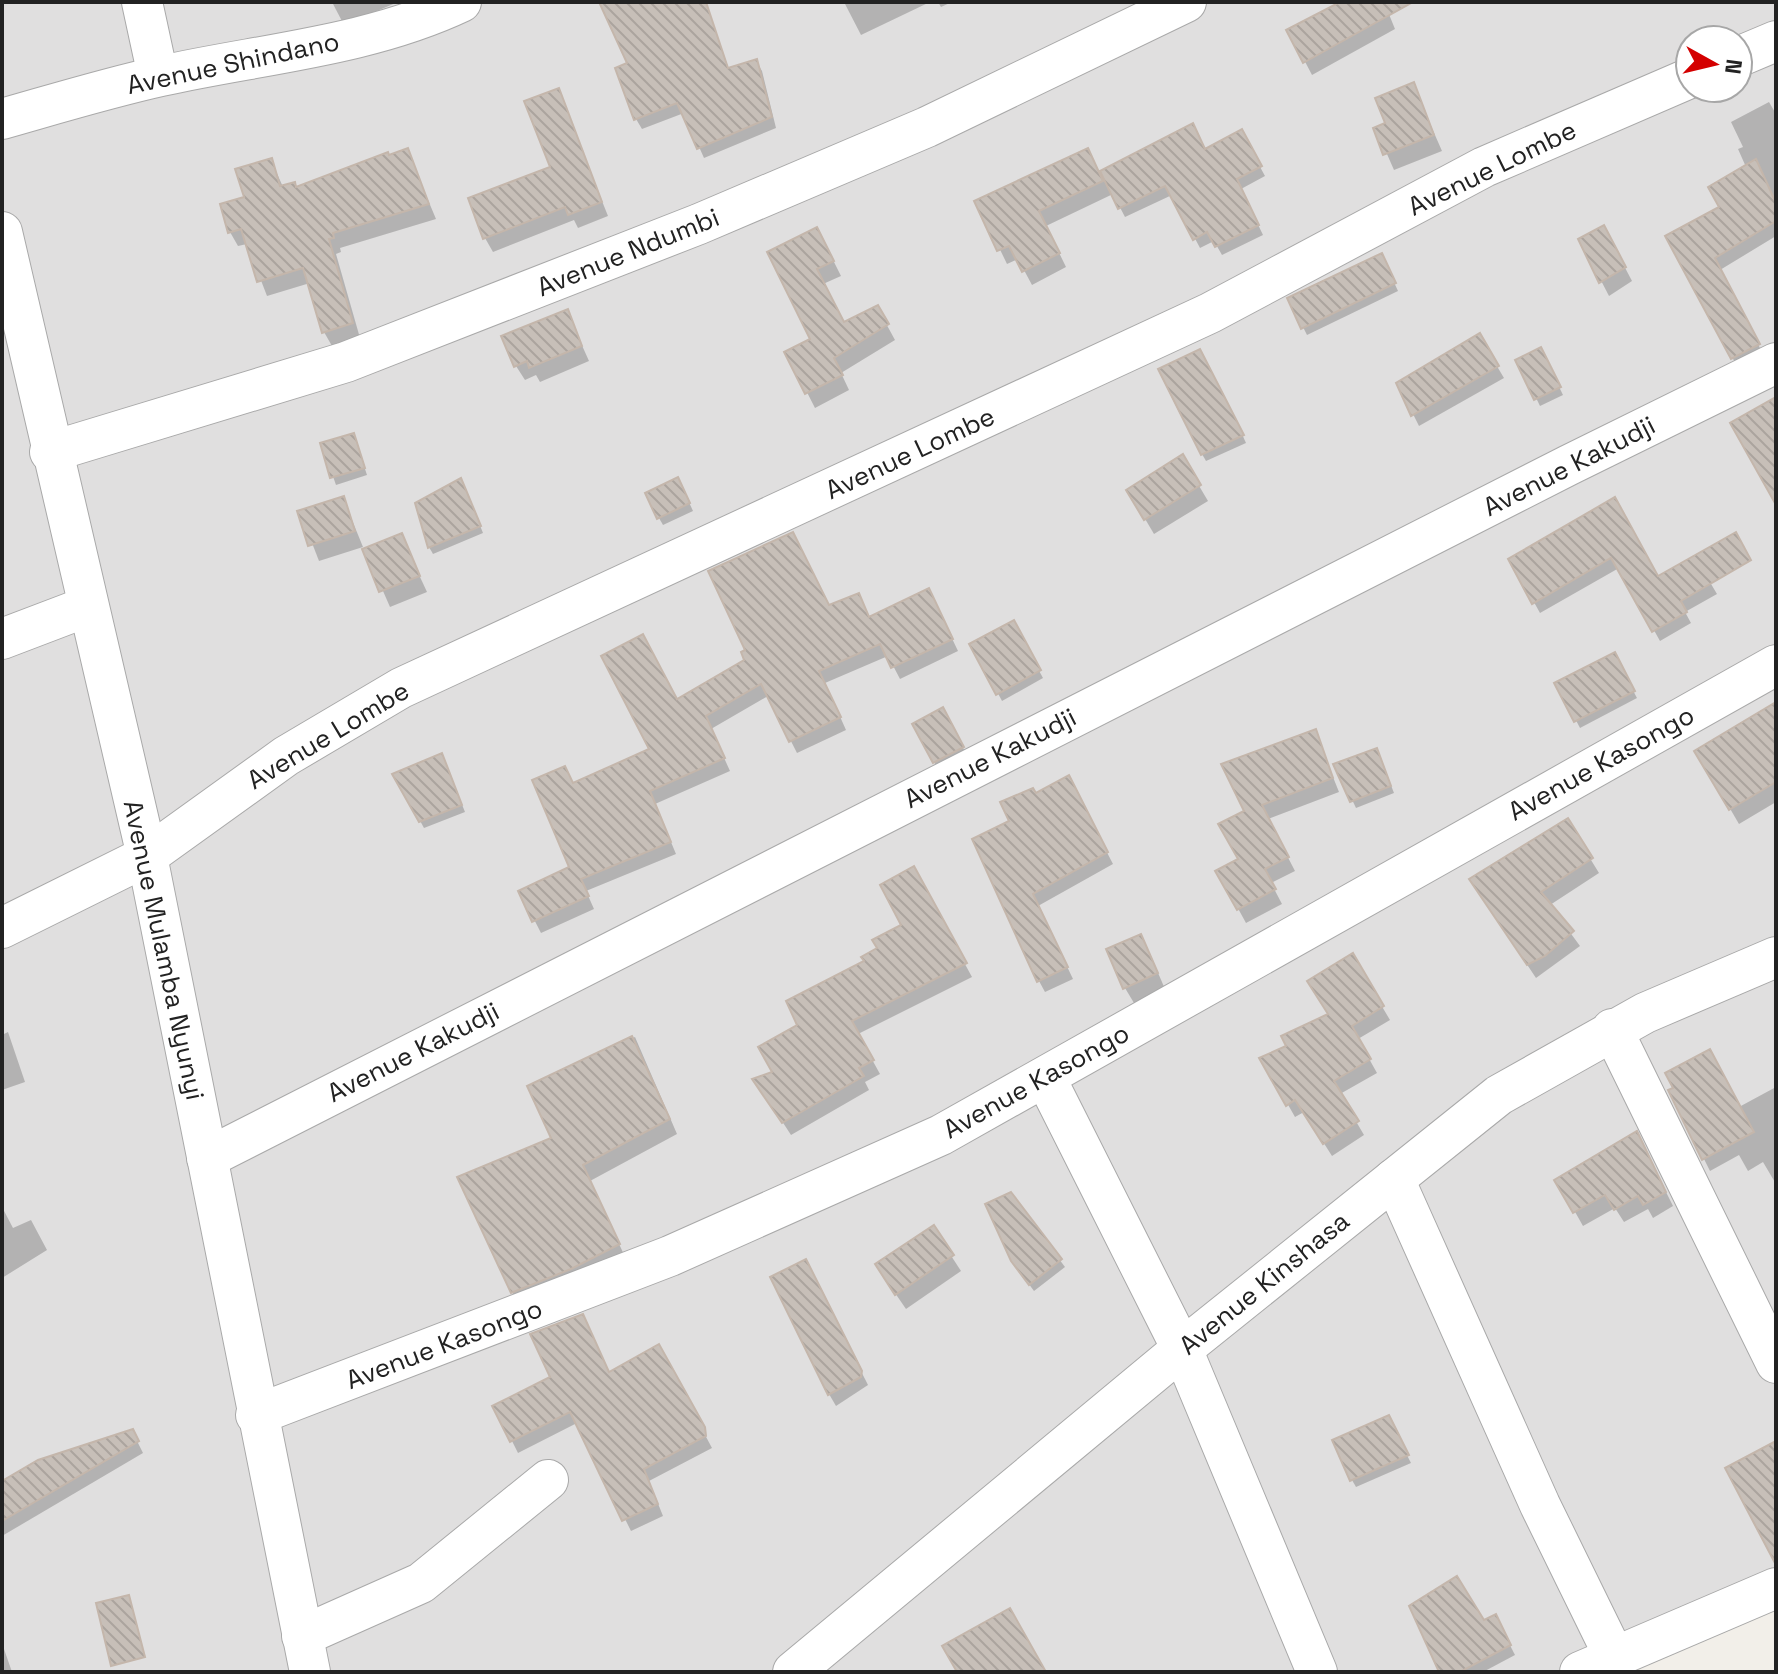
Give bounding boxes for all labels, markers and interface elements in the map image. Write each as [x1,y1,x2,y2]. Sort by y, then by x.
street label: Avenue Shindano [124,24,342,102]
north arrow [1674,24,1754,104]
text: N [1719,58,1749,76]
street label: Avenue Lombe [1402,113,1582,223]
street label: Avenue Ndumbi [532,200,724,304]
street label: Avenue Lombe [820,399,1000,507]
street label: Avenue Kakudji [1477,408,1661,524]
street label: Avenue Lombe [241,673,415,797]
street label: Avenue Kasongo [1502,698,1700,828]
street label: Avenue Kakudji [898,700,1082,816]
street label: Avenue Mulamba Nyunyi [116,797,212,1103]
street label: Avenue Kakudji [321,994,505,1110]
street label: Avenue Kasongo [937,1016,1135,1146]
street label: Avenue Kinshasa [1172,1204,1356,1362]
street label: Avenue Kasongo [341,1291,547,1397]

